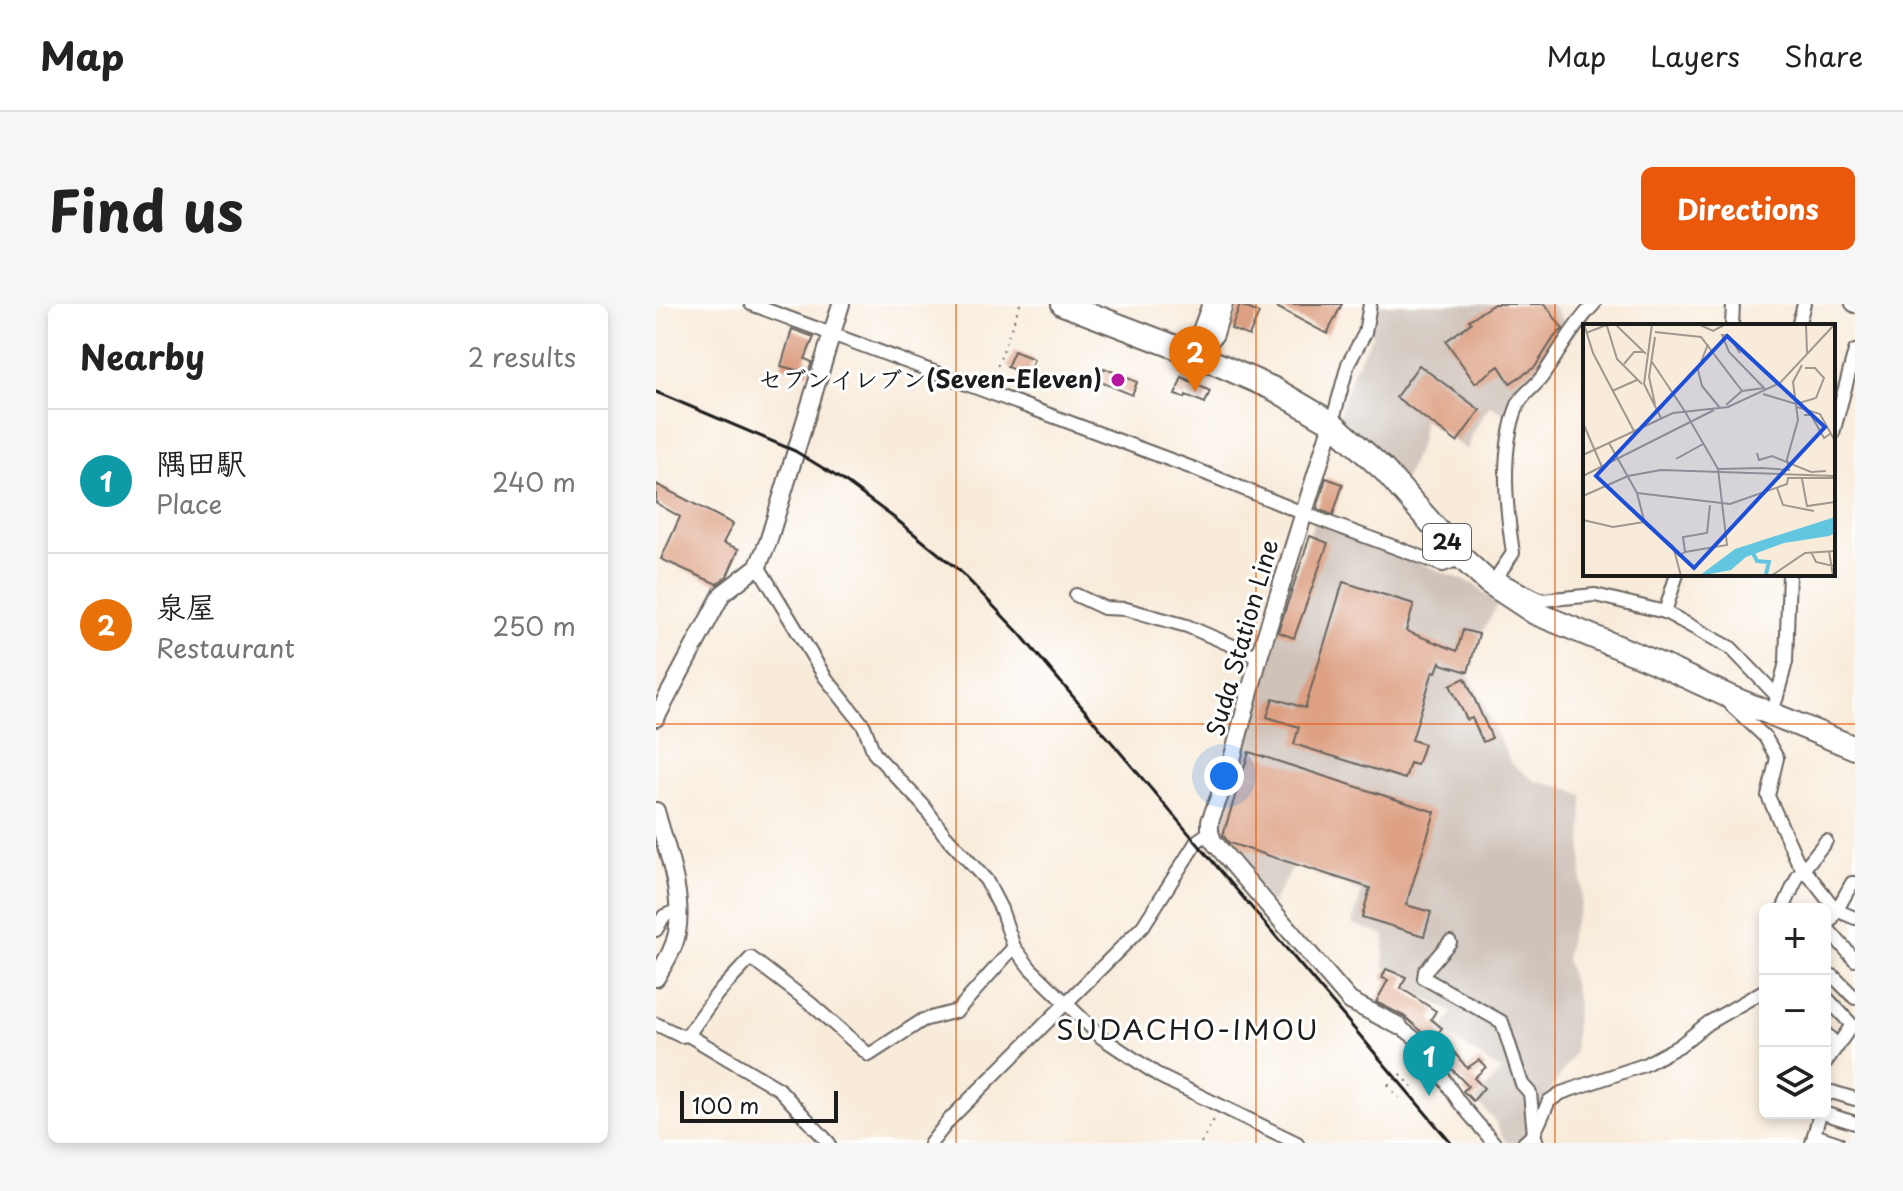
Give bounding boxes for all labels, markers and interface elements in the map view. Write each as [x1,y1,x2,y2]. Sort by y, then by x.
text: Map [40,27,124,84]
text: Map [1546,34,1606,77]
text: Layers [1650,34,1740,77]
text: Share [1784,34,1863,77]
text: Find us [48,166,244,251]
button: Directions [1641,167,1855,250]
inset map [1583,324,1835,576]
pin: 2 [1169,326,1221,392]
text: Nearby [80,330,205,382]
text: 2 results [468,337,576,376]
place label: セブンイレブン(Seven-Eleven) [758,360,1102,396]
marker: セブンイレブン(Seven-Eleven) [1109,371,1127,389]
text: 隅田駅 [156,439,246,484]
text: 1 [100,462,112,501]
text: 240 m [492,462,576,501]
text: Place [156,484,222,523]
road number: 24 [1423,524,1471,560]
street label: Suda Station Line [1196,535,1286,740]
text: 泉屋 [156,583,216,628]
text: 2 [97,606,115,645]
text: 250 m [492,606,576,645]
text: Restaurant [156,628,295,667]
your location [1204,756,1244,796]
map controls [1759,903,1831,1119]
button: + [1759,903,1831,975]
button: − [1759,975,1831,1047]
district label: SUDACHO-IMOU [1056,1007,1320,1050]
pin: 1 [1403,1030,1455,1096]
button: layers [1759,1047,1831,1119]
scale bar [680,1087,838,1123]
text: 100 m [692,1088,759,1121]

